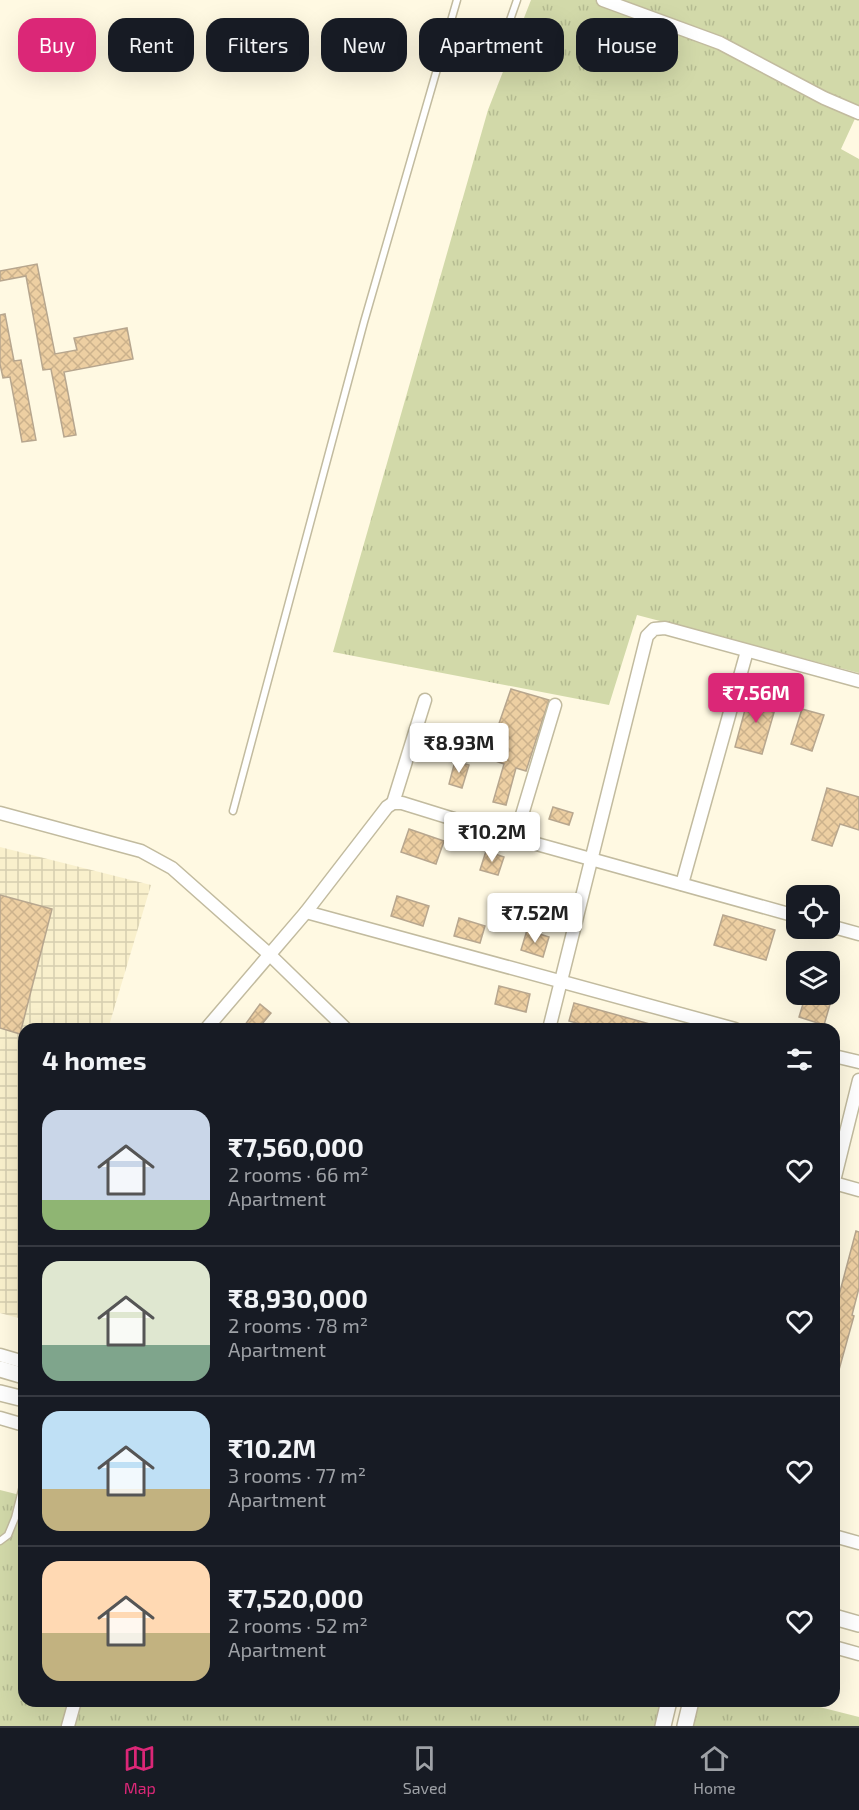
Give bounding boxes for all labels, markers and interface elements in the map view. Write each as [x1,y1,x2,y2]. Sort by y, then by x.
chip: Buy [18,18,96,72]
chip: Rent [108,18,194,72]
chip: Filters [206,18,309,72]
chip: New [321,18,407,72]
chip: Apartment [419,18,564,72]
chip: House [576,18,678,72]
pin: ₹7.56M [707,673,805,724]
text: ₹7.56M [722,680,790,704]
pin: ₹8.93M [410,723,508,774]
text: ₹8.93M [424,730,494,754]
pin: ₹10.2M [443,812,541,863]
text: ₹10.2M [458,819,526,843]
map controls [786,885,840,1005]
button: locate [786,885,840,939]
pin: ₹7.52M [486,893,584,944]
text: ₹7.52M [501,900,569,924]
button: layers [786,951,840,1005]
icon: filters [783,1043,816,1076]
text: 4 homes [42,1044,147,1075]
text: ₹7,560,000 [228,1131,364,1162]
icon: home [90,1134,162,1206]
icon: heart [783,1154,816,1187]
text: 2 rooms · 66 m² [228,1162,369,1186]
text: Apartment [228,1186,326,1210]
text: ₹8,930,000 [228,1282,368,1313]
icon: home [90,1285,162,1357]
icon: heart [783,1305,816,1338]
text: 2 rooms · 78 m² [228,1313,368,1337]
text: Apartment [228,1337,326,1361]
text: ₹10.2M [228,1432,316,1463]
icon: home [90,1435,162,1507]
icon: heart [783,1455,816,1488]
text: 3 rooms · 77 m² [228,1463,366,1487]
text: Apartment [228,1487,326,1511]
text: ₹7,520,000 [228,1582,364,1613]
icon: home [90,1585,162,1657]
icon: heart [783,1605,816,1638]
text: 2 rooms · 52 m² [228,1613,368,1637]
text: Apartment [228,1637,326,1661]
tab: Map [123,1742,156,1797]
tab: Saved [403,1742,447,1797]
tab: Home [693,1742,736,1797]

